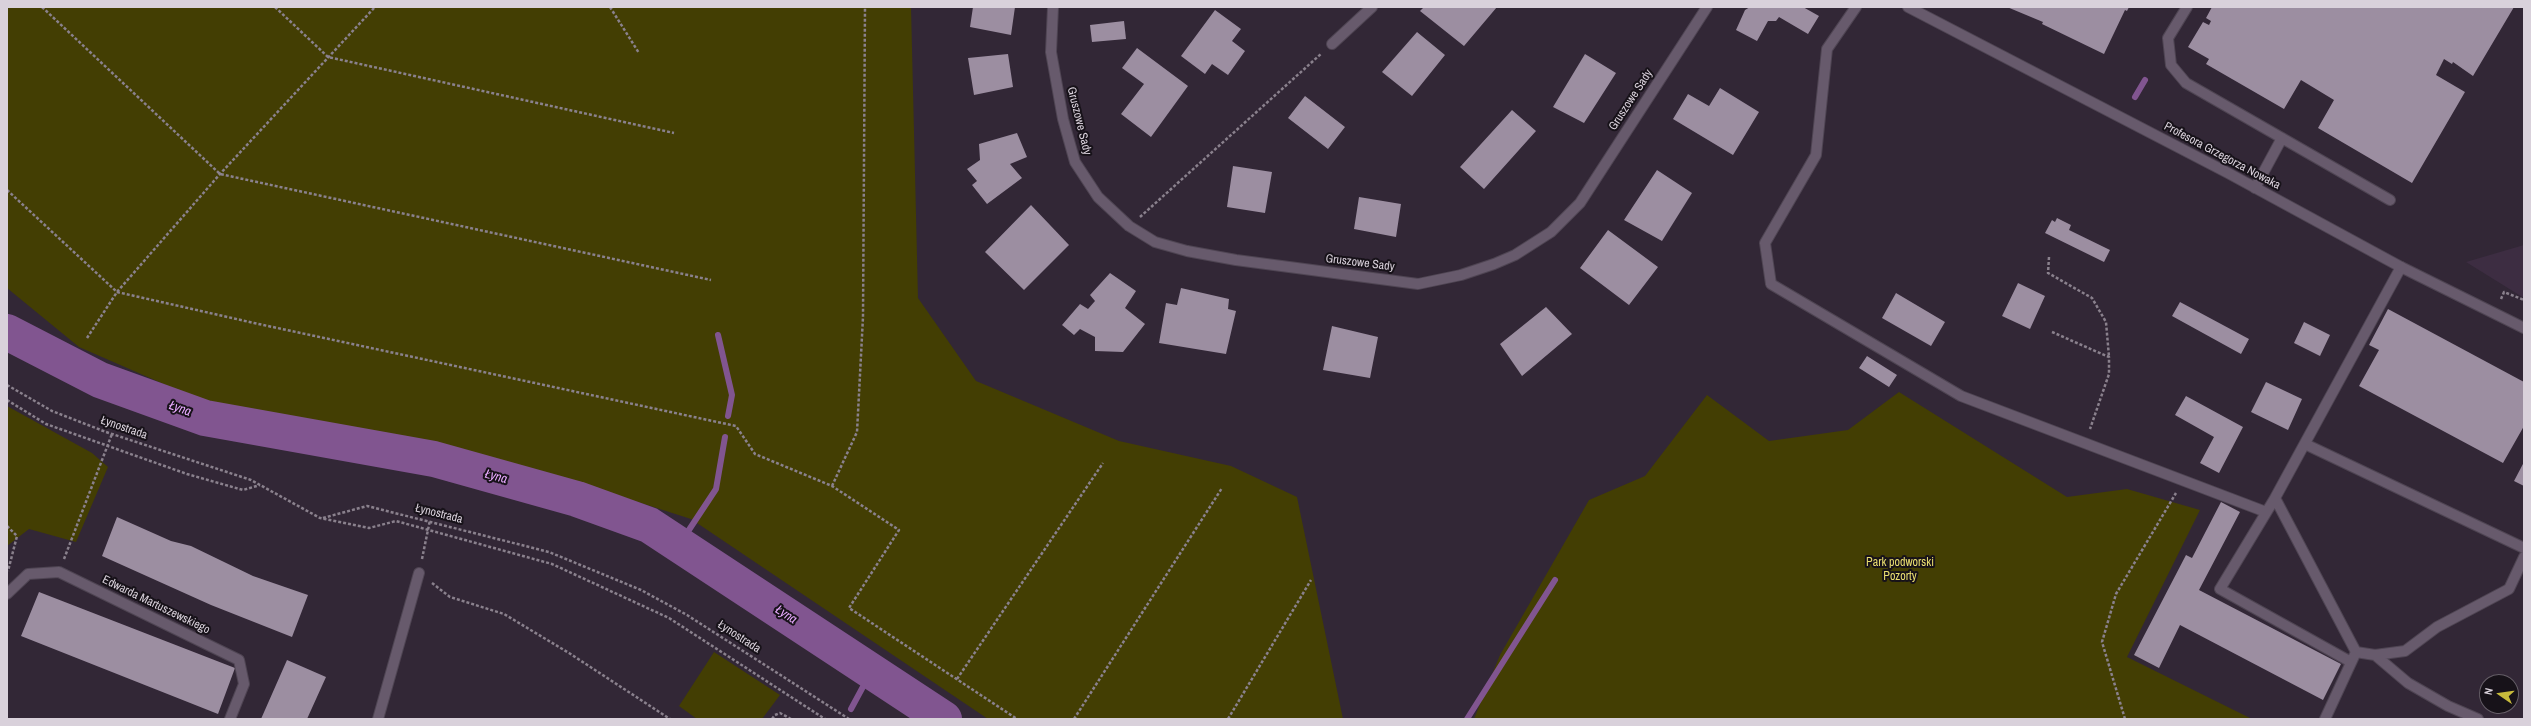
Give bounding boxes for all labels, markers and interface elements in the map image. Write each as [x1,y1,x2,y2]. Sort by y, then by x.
street label: Gruszowe Sady [1606,67,1656,133]
street label: Gruszowe Sady [1064,86,1094,156]
street label: Profesora Grzegorza Nowaka [2161,119,2283,193]
street label: Gruszowe Sady [1325,252,1395,274]
water label: Łyna [167,398,193,420]
street label: Łynostrada [99,413,149,443]
water label: Łyna [483,467,509,487]
street label: Łynostrada [414,501,464,527]
park label: Park podworski Pozorty [1866,556,1934,584]
street label: Edwarda Martuszewskiego [100,573,212,637]
water label: Łyna [772,602,800,628]
street label: Łynostrada [715,618,763,656]
north arrow [2479,674,2519,714]
text: N [2481,687,2496,696]

